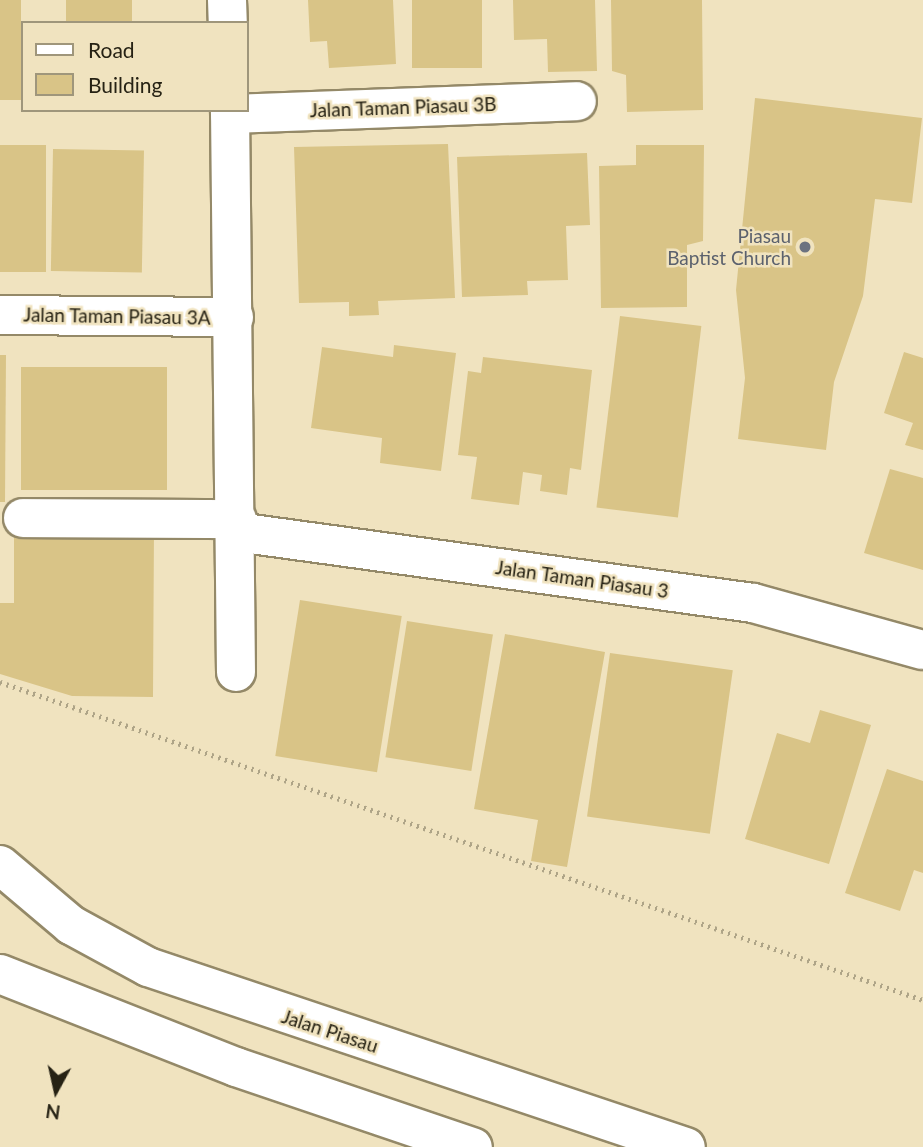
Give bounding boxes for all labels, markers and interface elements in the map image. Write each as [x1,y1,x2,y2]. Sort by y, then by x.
legend [21,21,248,112]
text: Road [88,37,135,62]
text: Building [88,72,163,97]
street label: Jalan Taman Piasau 3B [309,92,497,122]
place label: Piasau Baptist Church [667,225,791,269]
marker: Piasau Baptist Church [797,239,813,255]
street label: Jalan Taman Piasau 3A [23,303,211,329]
street label: Jalan Taman Piasau 3 [494,556,670,602]
street label: Jalan Piasau [279,1005,381,1057]
north arrow [21,1056,91,1126]
text: N [44,1100,62,1125]

